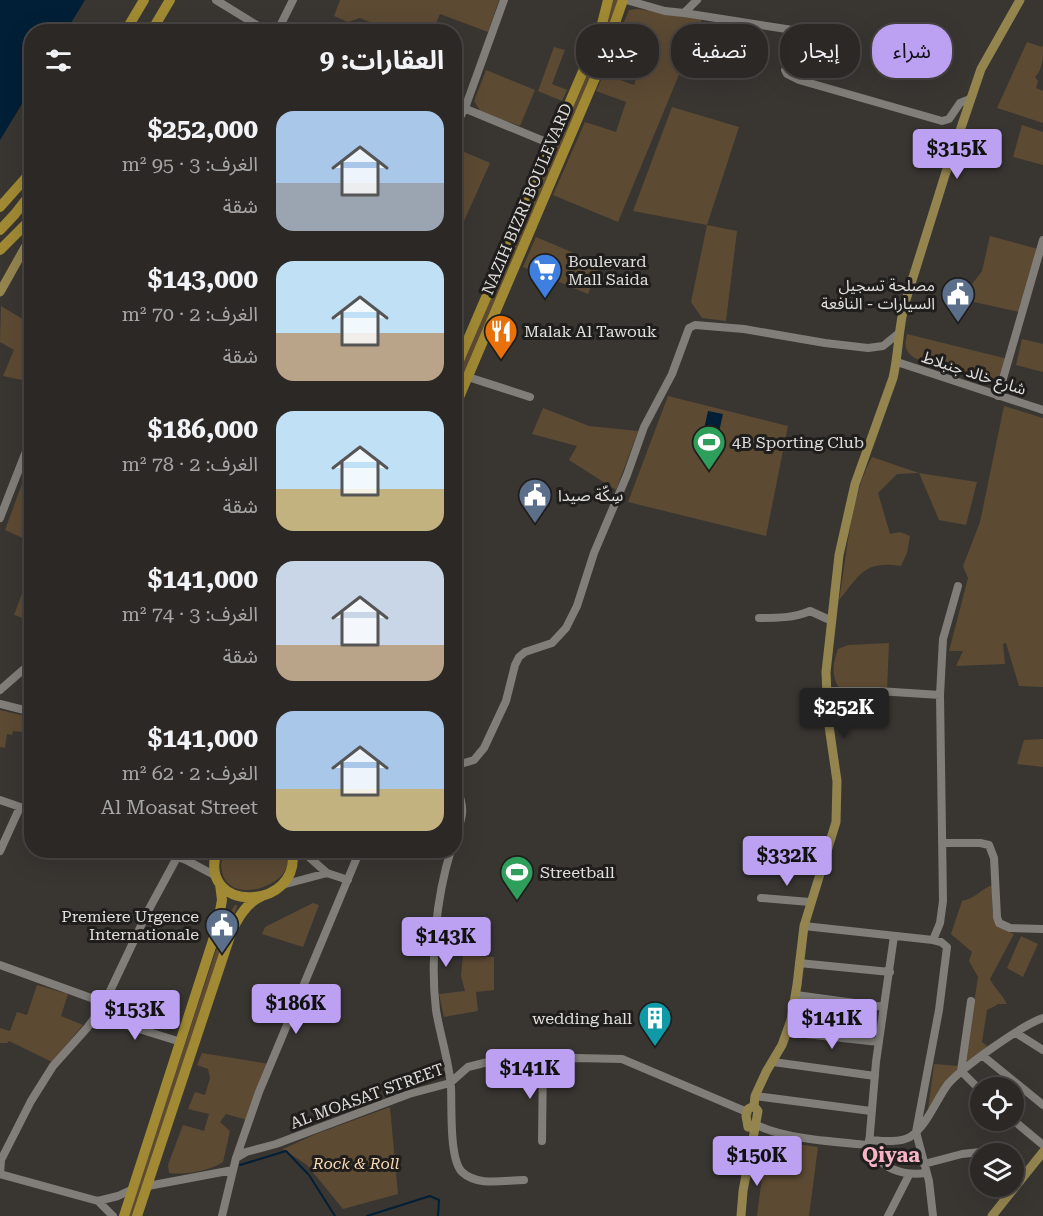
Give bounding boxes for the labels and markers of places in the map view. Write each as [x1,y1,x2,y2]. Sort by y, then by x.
pin: $315K [915,129,999,180]
supermarket icon: Boulevard Mall Saida [527,252,563,299]
place label: Boulevard Mall Saida [568,252,649,289]
place label: مصلحة تسجيل السيارات - النافعة [821,276,935,313]
public building icon: مصلحة تسجيل السيارات - النافعة [940,276,976,323]
restaurant icon: Malak Al Tawouk [483,313,519,360]
place label: Malak Al Tawouk [524,322,657,341]
sports icon: 4B Sporting Club [691,424,727,471]
place label: 4B Sporting Club [732,433,864,452]
public building icon: سِكّة صيدا [517,477,553,524]
place label: سِكّة صيدا [558,485,623,505]
pin: $252K [802,688,886,739]
pin: $332K [745,836,829,887]
sports icon: Streetball [499,854,535,901]
place label: Streetball [540,863,615,882]
place label: Premiere Urgence Internationale [61,907,199,944]
public building icon: Premiere Urgence Internationale [204,907,240,954]
pin: $143K [404,917,488,968]
pin: $186K [254,984,338,1035]
pin: $153K [93,990,177,1041]
pin: $141K [790,999,874,1050]
building icon: wedding hall [637,1000,673,1047]
place label: wedding hall [532,1009,632,1028]
pin: $141K [488,1049,572,1100]
pin: $150K [715,1136,799,1187]

